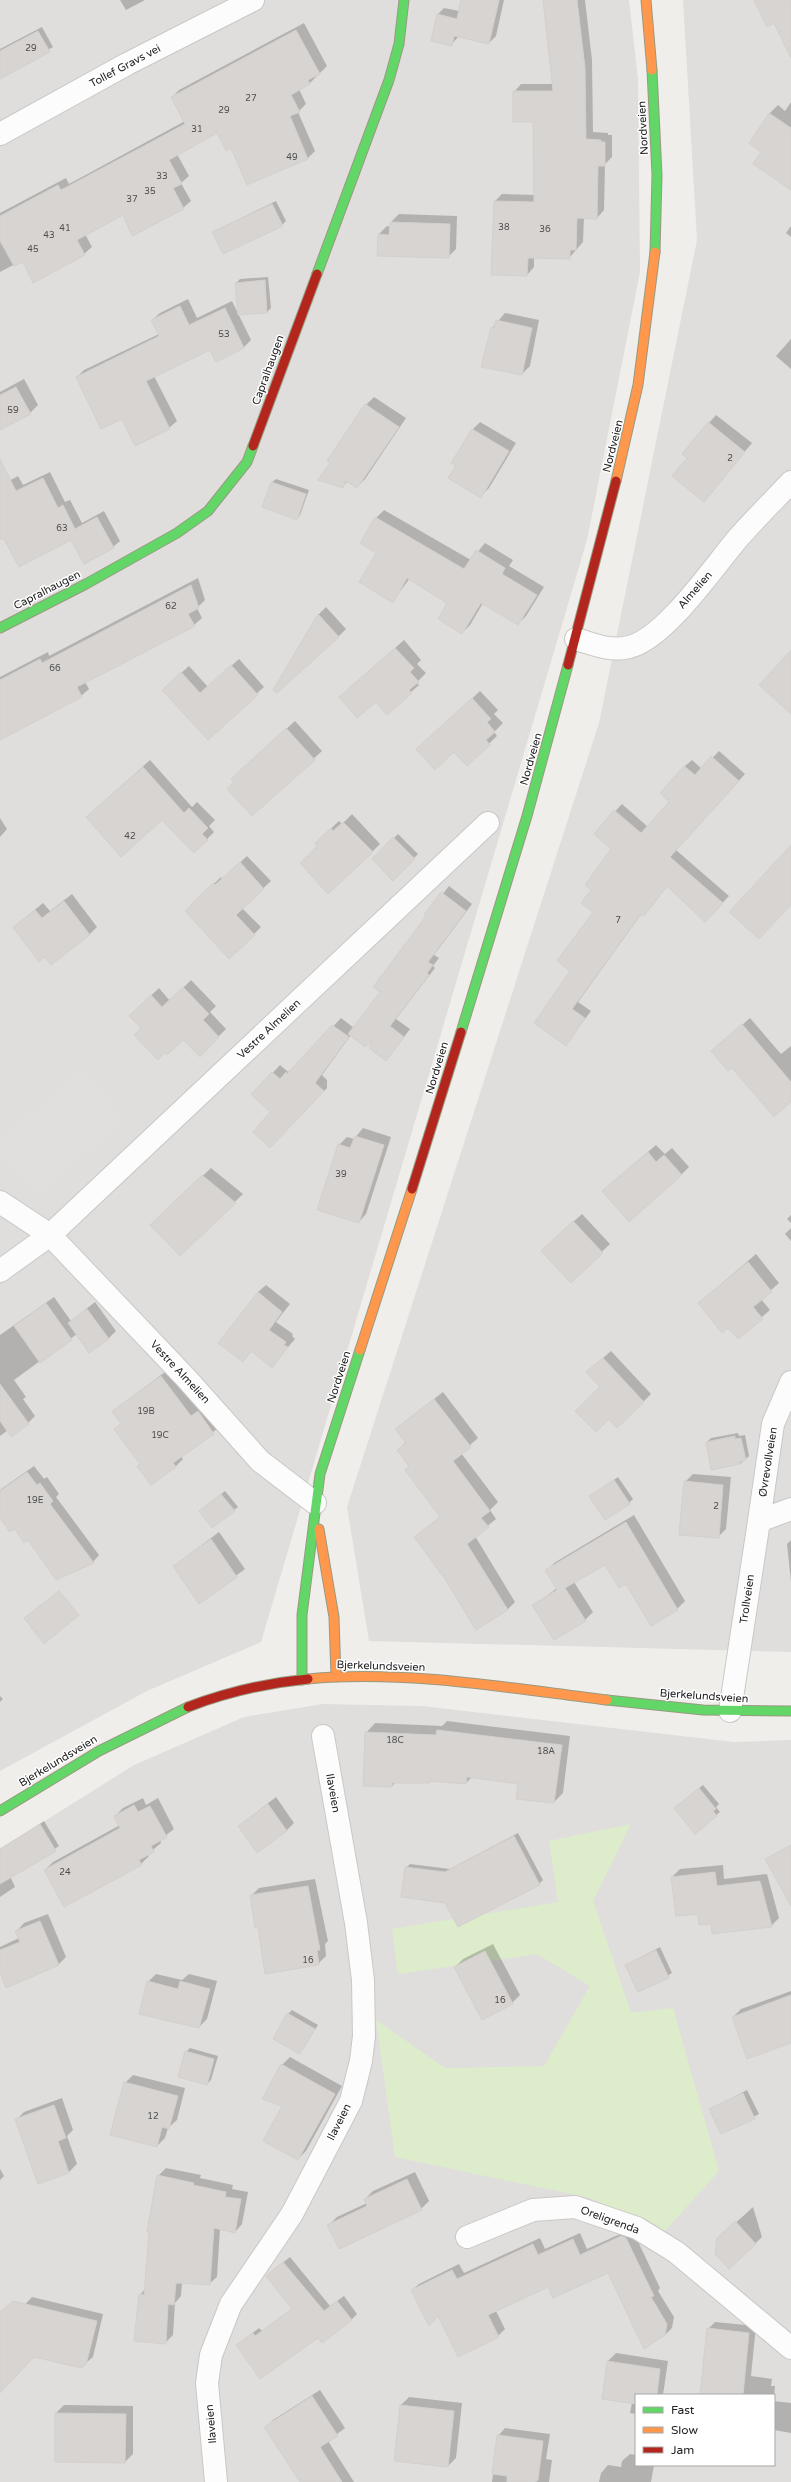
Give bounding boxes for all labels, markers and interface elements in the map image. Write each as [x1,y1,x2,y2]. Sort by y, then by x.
street label: Tollef Gravs vei [87,42,163,90]
house number: 29 [25,43,37,54]
house number: 27 [245,93,257,104]
street label: Nordveien [635,101,651,155]
house number: 29 [218,105,230,116]
house number: 31 [191,124,203,135]
house number: 49 [286,152,298,163]
house number: 33 [156,171,168,182]
house number: 35 [144,186,156,197]
house number: 37 [126,194,138,205]
house number: 38 [498,222,510,233]
house number: 41 [59,223,71,234]
house number: 36 [539,224,551,235]
house number: 43 [43,230,55,241]
house number: 45 [27,244,39,255]
house number: 53 [218,329,230,340]
street label: Capralhaugen [249,333,287,407]
house number: 59 [7,405,19,416]
street label: Nordveien [600,418,626,474]
house number: 2 [727,453,733,464]
house number: 63 [56,523,68,534]
street label: Capralhaugen [11,568,83,612]
street label: Almelien [675,569,715,611]
house number: 62 [165,601,177,612]
house number: 66 [49,663,61,674]
street label: Nordveien [517,731,545,787]
house number: 42 [124,831,136,842]
house number: 7 [615,915,621,926]
street label: Vestre Almelien [235,996,303,1062]
street label: Nordveien [423,1040,451,1096]
house number: 39 [335,1169,347,1180]
street label: Vestre Almelien [147,1338,213,1406]
street label: Nordveien [324,1349,354,1405]
house number: 19B [137,1406,155,1417]
street label: Øvrevollveien [756,1426,780,1498]
house number: 19C [151,1430,169,1441]
house number: 19E [26,1495,44,1506]
house number: 2 [713,1501,719,1512]
street label: Trollveien [737,1573,757,1625]
street label: Bjerkelundsveien [336,1658,426,1674]
street label: Bjerkelundsveien [659,1686,749,1706]
street label: Bjerkelundsveien [17,1733,99,1789]
house number: 18C [386,1735,404,1746]
house number: 18A [537,1746,555,1757]
street label: Ilaveien [323,1772,343,1814]
house number: 24 [59,1867,71,1878]
house number: 16 [302,1955,314,1966]
house number: 16 [494,1995,506,2006]
street label: Ilaveien [324,2101,354,2143]
house number: 12 [147,2111,159,2122]
street label: Oreligrenda [579,2203,641,2237]
legend [635,2394,775,2466]
text: Fast [671,2403,695,2417]
street label: Ilaveien [203,2404,219,2444]
text: Slow [671,2423,698,2437]
text: Jam [671,2443,694,2457]

